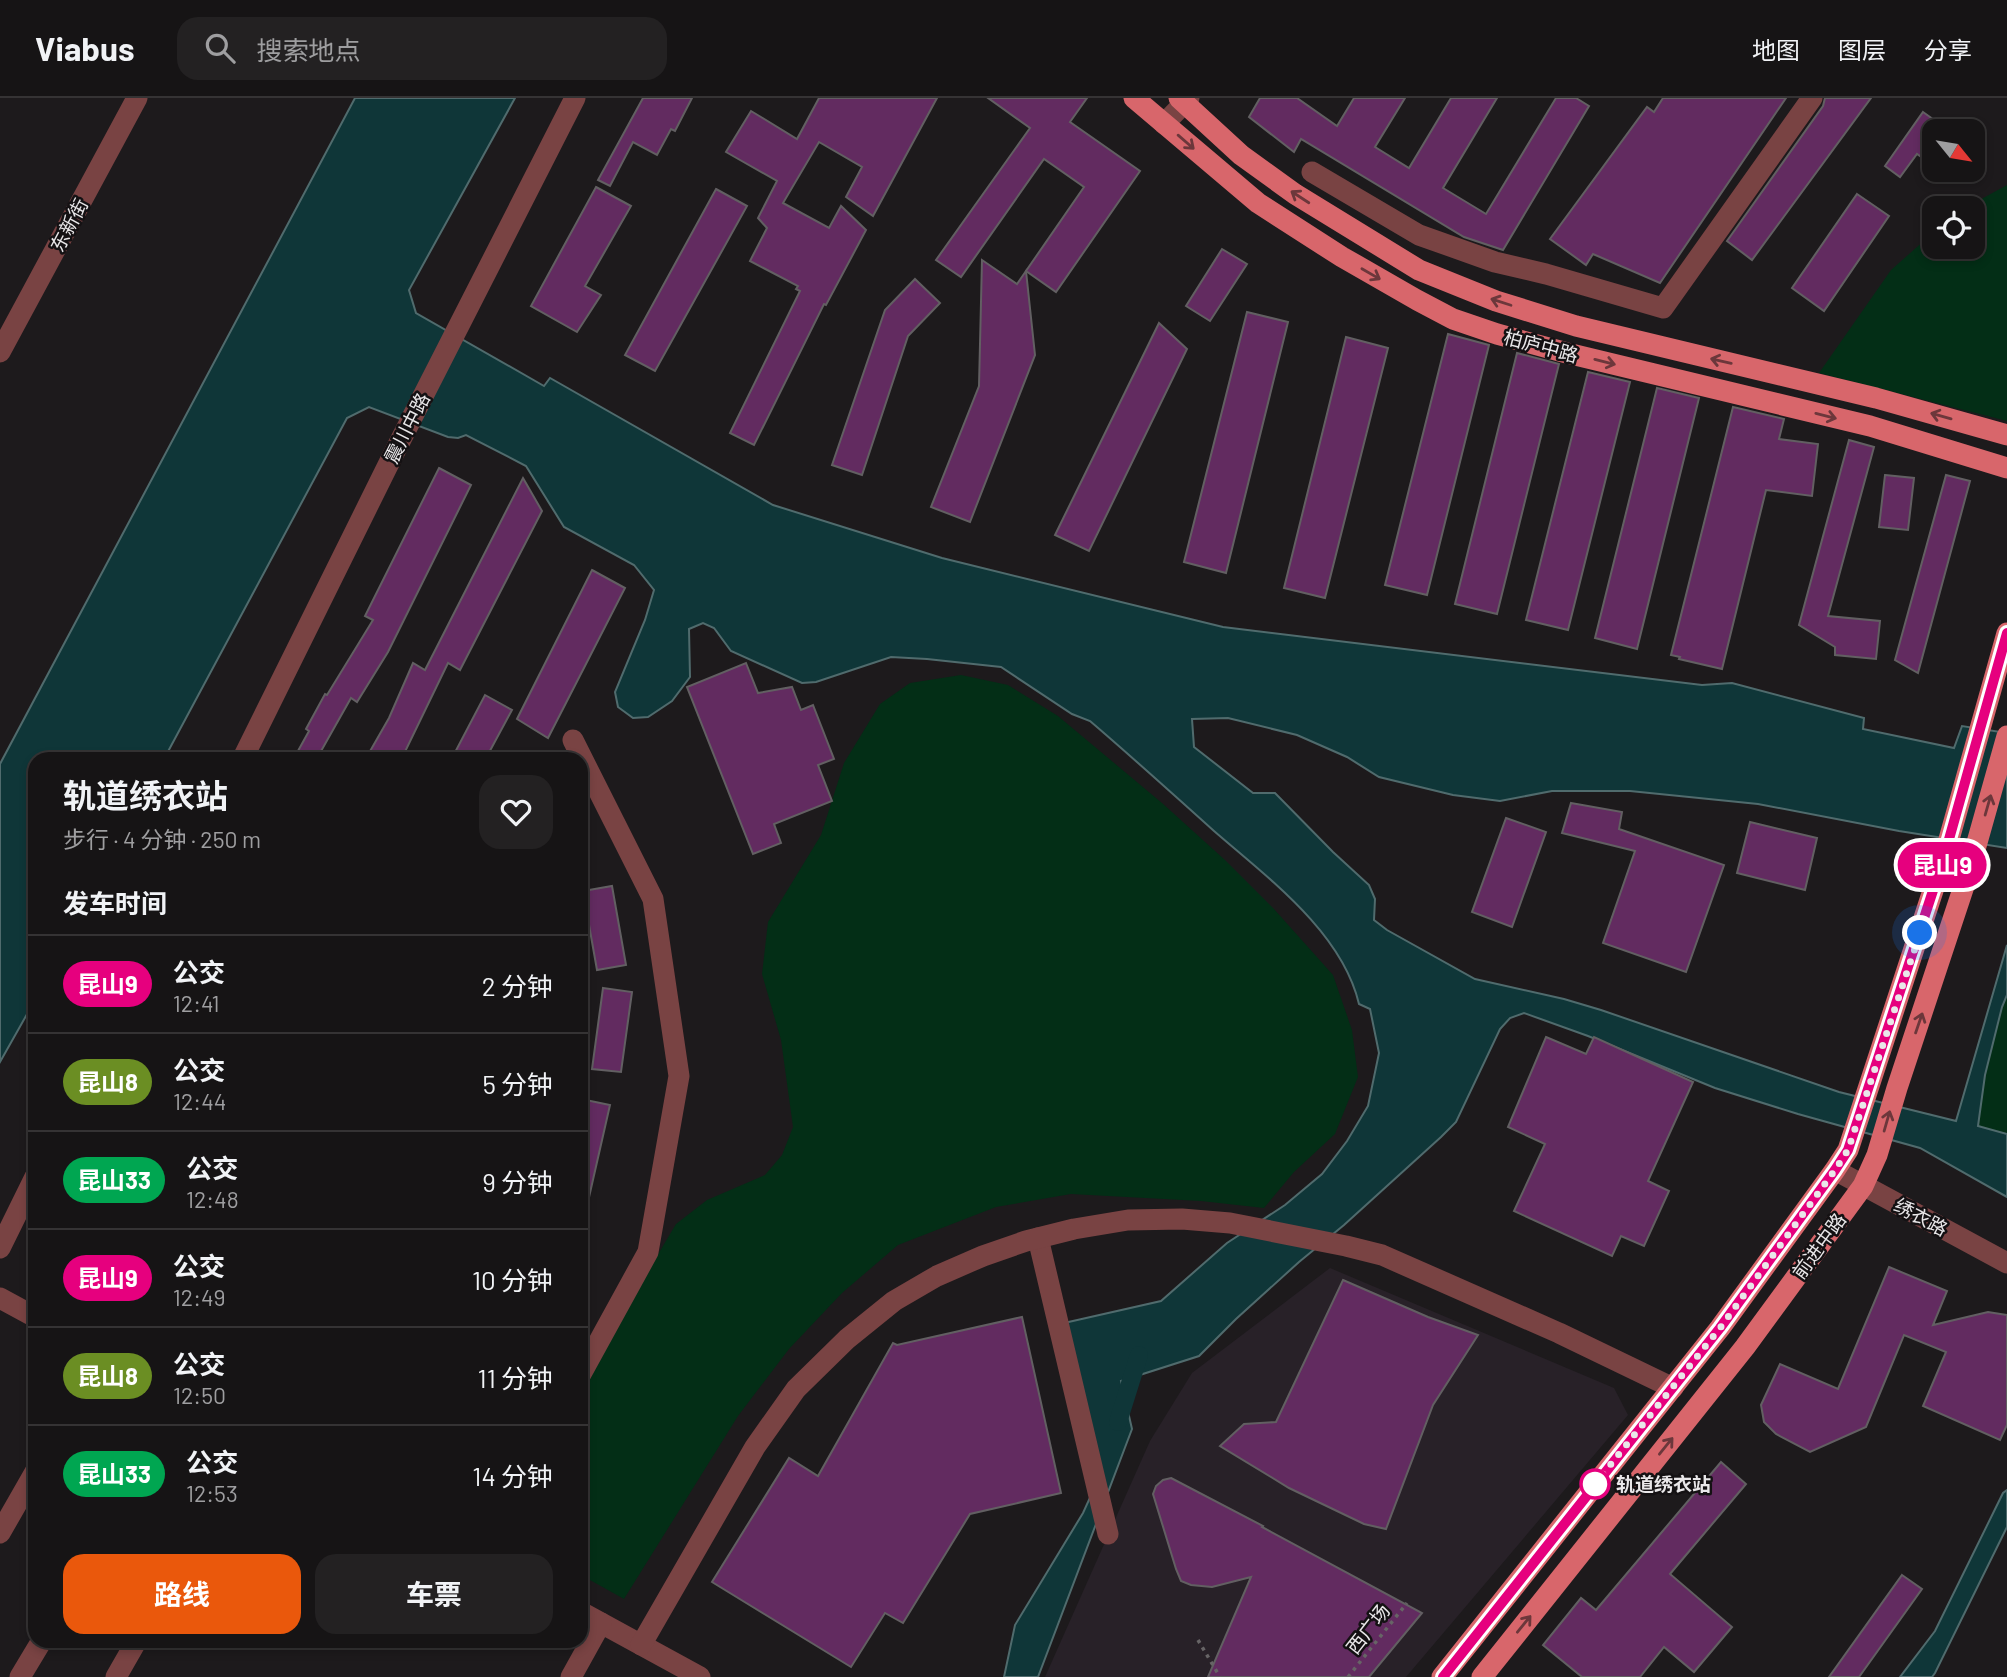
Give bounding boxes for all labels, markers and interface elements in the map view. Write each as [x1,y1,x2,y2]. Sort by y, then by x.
search box [177,17,667,80]
text: Viabus [35,28,135,68]
icon: search [201,29,239,67]
text: 搜索地点 [257,34,361,65]
text: 地图 [1752,35,1800,64]
text: 图层 [1838,35,1886,64]
text: 分享 [1924,35,1972,64]
north arrow [1922,119,1984,182]
map controls [1922,119,1985,259]
one-way arrow [1176,134,1194,150]
one-way arrow [1291,190,1311,204]
street label: 东新街 [45,194,92,255]
button: locate [1922,196,1985,259]
one-way arrow [1360,267,1380,281]
one-way arrow [1490,295,1512,308]
street label: 柏庐中路 [1501,325,1581,366]
one-way arrow [1710,353,1733,367]
one-way arrow [1593,356,1616,370]
street label: 震川中路 [379,389,434,467]
one-way arrow [1814,409,1837,423]
one-way arrow [1931,409,1953,422]
text: 轨道绣衣站 [63,775,228,815]
button: heart [479,775,553,849]
one-way arrow [1982,795,1995,817]
text: 步行 · 4 分钟 · 250 m [63,825,261,853]
line badge: 昆山9 [1902,842,1982,888]
text: 昆山9 [1912,850,1972,879]
text: 发车时间 [63,887,167,918]
your location [1902,915,1937,950]
text: 公交 [173,956,225,987]
text: 昆山9 [77,969,138,998]
text: 2 分钟 [482,970,553,1001]
text: 12:41 [173,989,220,1017]
one-way arrow [1913,1012,1926,1034]
text: 公交 [173,1054,225,1085]
text: 昆山8 [77,1067,138,1096]
text: 5 分钟 [482,1068,553,1099]
text: 12:44 [173,1087,227,1115]
one-way arrow [1881,1111,1894,1133]
text: 公交 [186,1152,238,1183]
text: 昆山33 [77,1165,151,1194]
text: 9 分钟 [482,1166,553,1197]
text: 12:48 [186,1185,239,1213]
street label: 绣衣路 [1891,1193,1952,1240]
street label: 前进中路 [1787,1208,1850,1283]
text: 公交 [173,1250,225,1281]
text: 昆山9 [77,1263,138,1292]
text: 10 分钟 [472,1264,553,1295]
text: 12:49 [173,1283,226,1311]
text: 公交 [173,1348,225,1379]
text: 昆山8 [77,1361,138,1390]
text: 11 分钟 [478,1362,553,1393]
text: 12:50 [173,1381,226,1409]
one-way arrow [1659,1437,1674,1455]
text: 公交 [186,1446,238,1477]
text: 昆山33 [77,1459,151,1488]
text: 14 分钟 [472,1460,553,1491]
marker: 轨道绣衣站 [1580,1469,1610,1499]
place label: 轨道绣衣站 [1616,1472,1711,1495]
text: 12:53 [186,1479,238,1507]
button: 路线 [63,1554,301,1634]
button: 车票 [315,1554,553,1634]
street label: 西广场 [1341,1599,1394,1658]
one-way arrow [1517,1615,1532,1633]

